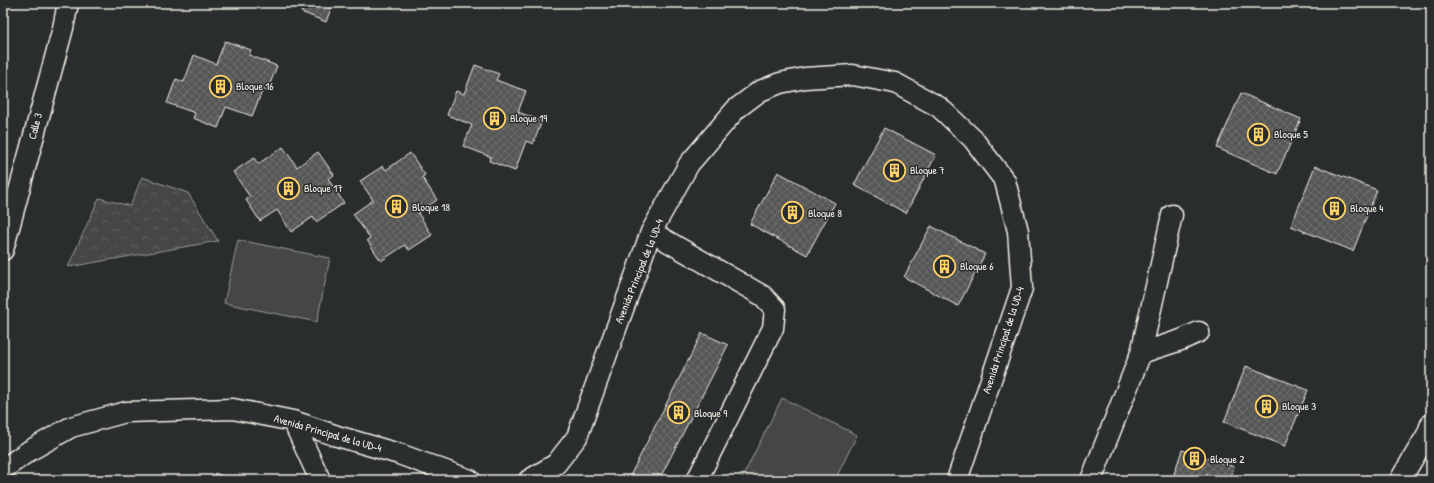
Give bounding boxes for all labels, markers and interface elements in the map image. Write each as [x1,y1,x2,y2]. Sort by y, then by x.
building icon: Bloque 16 [208,73,234,99]
place label: Bloque 16 [236,79,274,93]
building icon: Bloque 19 [482,105,508,131]
street label: Calle 3 [25,111,45,141]
place label: Bloque 19 [510,111,547,125]
building icon: Bloque 5 [1246,121,1272,147]
place label: Bloque 5 [1274,127,1308,141]
building icon: Bloque 7 [882,157,908,183]
place label: Bloque 7 [910,163,945,177]
building icon: Bloque 17 [276,175,302,201]
place label: Bloque 17 [304,181,343,195]
building icon: Bloque 18 [383,194,409,220]
building icon: Bloque 4 [1321,195,1347,221]
place label: Bloque 18 [412,200,450,214]
building icon: Bloque 8 [780,200,806,226]
place label: Bloque 4 [1350,201,1383,215]
place label: Bloque 8 [808,206,842,220]
street label: Avenida Principal de la UD-4 [612,217,666,325]
building icon: Bloque 6 [931,253,957,279]
place label: Bloque 6 [960,259,994,273]
street label: Avenida Principal de la UD-4 [979,285,1027,395]
building icon: Bloque 3 [1253,393,1279,419]
place label: Bloque 3 [1282,399,1316,413]
building icon: Bloque 9 [665,400,691,426]
place label: Bloque 9 [694,406,727,420]
street label: Avenida Principal de la UD-4 [272,411,384,455]
building icon: Bloque 2 [1181,446,1207,472]
place label: Bloque 2 [1210,452,1245,466]

